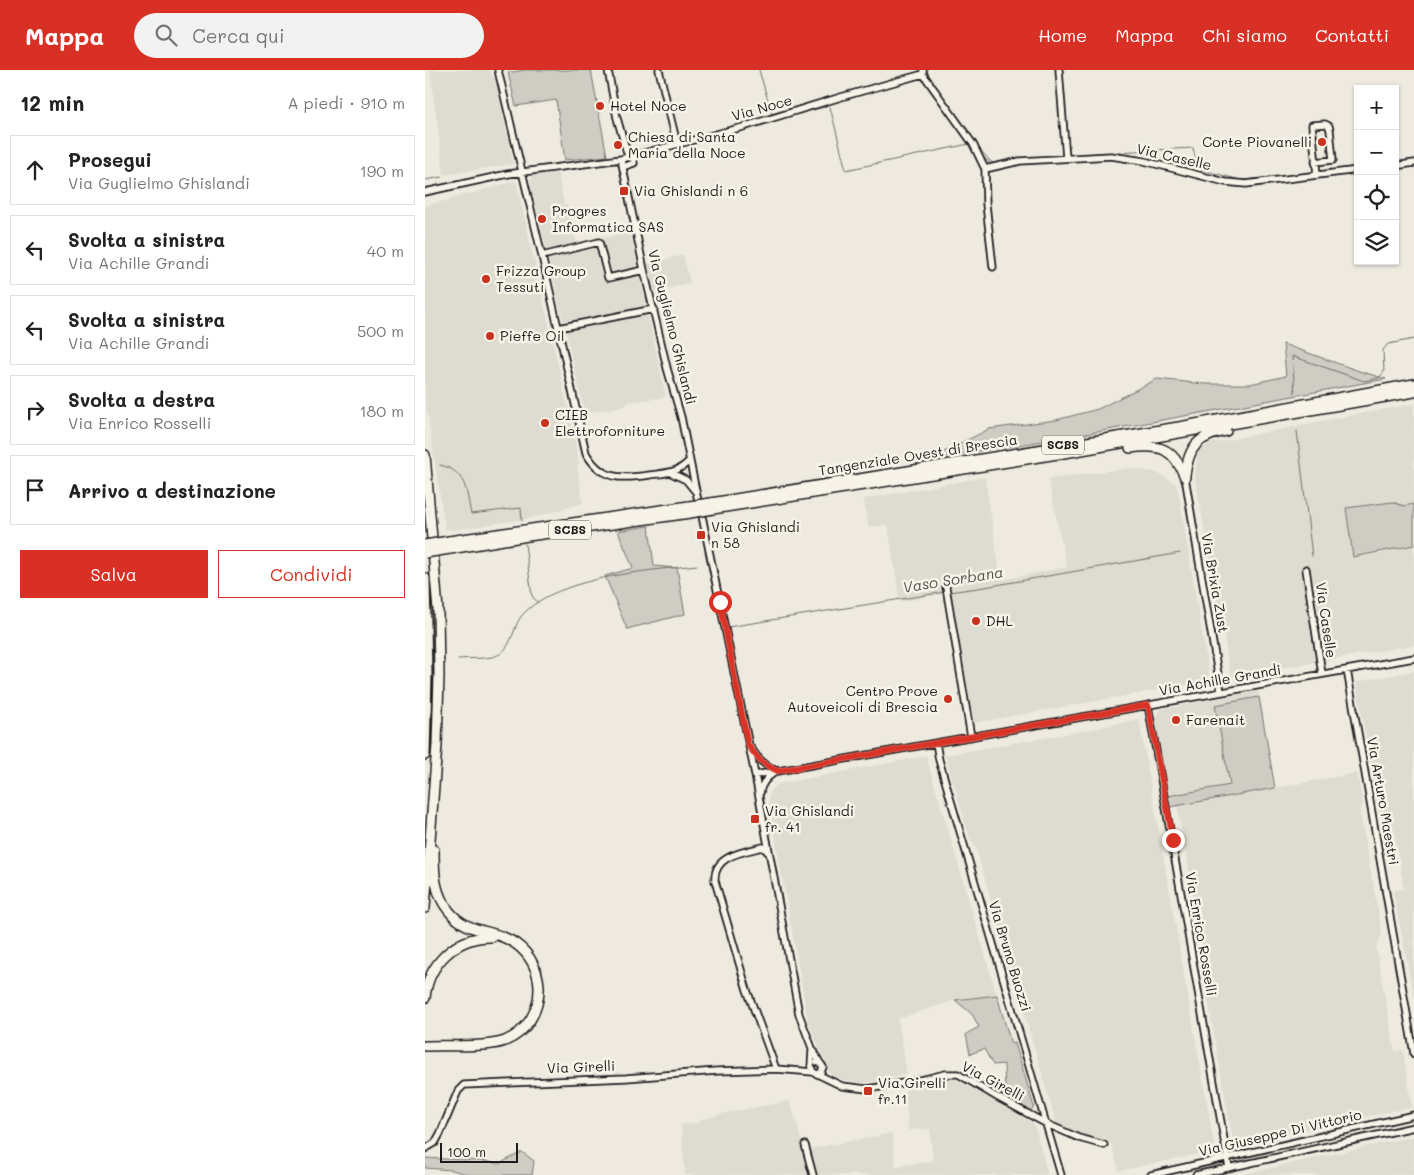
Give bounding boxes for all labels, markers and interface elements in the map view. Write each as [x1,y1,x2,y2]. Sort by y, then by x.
search box [134,13,484,58]
text: Mappa [25,20,104,51]
icon: search [152,21,180,49]
text: Cerca qui [192,23,284,48]
text: Home [1038,23,1087,47]
text: Mappa [1115,23,1174,47]
text: Chi siamo [1202,23,1287,47]
text: Contatti [1315,23,1389,47]
map controls [1354,85,1399,265]
button: + [1354,85,1399,130]
text: 12 min [20,89,84,116]
street label: Via Noce [729,90,794,125]
text: A piedi · 910 m [288,92,405,113]
place label: Hotel Noce [610,96,687,115]
marker: Hotel Noce [594,100,606,112]
place label: Chiesa di Santa Maria della Noce [628,127,746,162]
button: − [1354,130,1399,175]
place label: Corte Piovanelli [1202,132,1312,151]
marker: Corte Piovanelli [1316,136,1328,148]
marker: Chiesa di Santa Maria della Noce [612,139,624,151]
street label: Via Caselle [1135,139,1213,174]
text: Prosegui [68,147,152,172]
icon: ahead [21,156,49,184]
text: 190 m [360,160,404,181]
text: Via Guglielmo Ghislandi [68,172,250,193]
button: locate [1354,175,1399,220]
place label: Via Ghislandi n 6 [634,181,748,200]
marker: Via Ghislandi n 6 [618,185,630,197]
place label: Progres Informatica SAS [552,201,664,236]
marker: Progres Informatica SAS [536,213,548,225]
button: layers [1354,220,1399,265]
text: Svolta a sinistra [68,227,225,252]
icon: left [21,236,49,264]
text: 40 m [367,240,404,261]
street label: Via Guglielmo Ghislandi [644,247,701,406]
text: Via Achille Grandi [68,252,210,273]
place label: Frizza Group Tessuti [496,261,586,296]
marker: Frizza Group Tessuti [480,273,492,285]
text: Svolta a sinistra [68,307,225,332]
icon: left [21,316,49,344]
text: 500 m [357,320,404,341]
place label: Pieffe Oil [500,326,564,345]
marker: Pieffe Oil [484,330,496,342]
text: Via Achille Grandi [68,332,210,353]
text: Svolta a destra [68,387,215,412]
icon: right [21,396,49,424]
text: 180 m [359,400,404,421]
place label: CIEB Elettroforniture [555,405,665,440]
text: Via Enrico Rosselli [68,412,211,433]
marker: CIEB Elettroforniture [539,417,551,429]
street label: Tangenziale Ovest di Brescia [817,429,1019,480]
road number: SCBS [1042,436,1084,454]
icon: arrive [21,476,49,504]
text: Arrivo a destinazione [68,478,276,503]
place label: Via Ghislandi n 58 [711,517,800,552]
road number: SCBS [549,520,591,540]
marker: Via Ghislandi n 58 [695,529,707,541]
street label: Via Brixia Zust [1197,531,1234,634]
button: Salva [20,550,208,598]
button: Condividi [218,550,405,598]
water label: Vaso Sorbana [901,561,1005,597]
street label: Via Caselle [1312,581,1341,659]
route start [709,591,732,614]
place label: DHL [986,611,1014,630]
marker: DHL [970,615,982,627]
street label: Via Achille Grandi [1157,659,1283,700]
place label: Centro Prove Autoveicoli di Brescia [787,681,938,716]
marker: Centro Prove Autoveicoli di Brescia [942,693,954,705]
place label: Farenait [1186,710,1245,729]
marker: Farenait [1170,714,1182,726]
street label: Via Arturo Maestri [1363,735,1404,866]
place label: Via Ghislandi fr. 41 [765,801,854,836]
marker: Via Ghislandi fr. 41 [749,813,761,825]
route end [1162,829,1185,852]
street label: Via Enrico Rosselli [1181,870,1222,997]
street label: Via Bruno Buozzi [985,898,1036,1014]
street label: Via Girelli [547,1056,615,1077]
street label: Via Girelli [959,1056,1028,1105]
place label: Via Girelli fr.11 [878,1073,946,1108]
marker: Via Girelli fr.11 [862,1085,874,1097]
street label: Via Giuseppe Di Vittorio [1197,1105,1363,1161]
scale bar [440,1140,517,1163]
text: 100 m [447,1142,486,1161]

